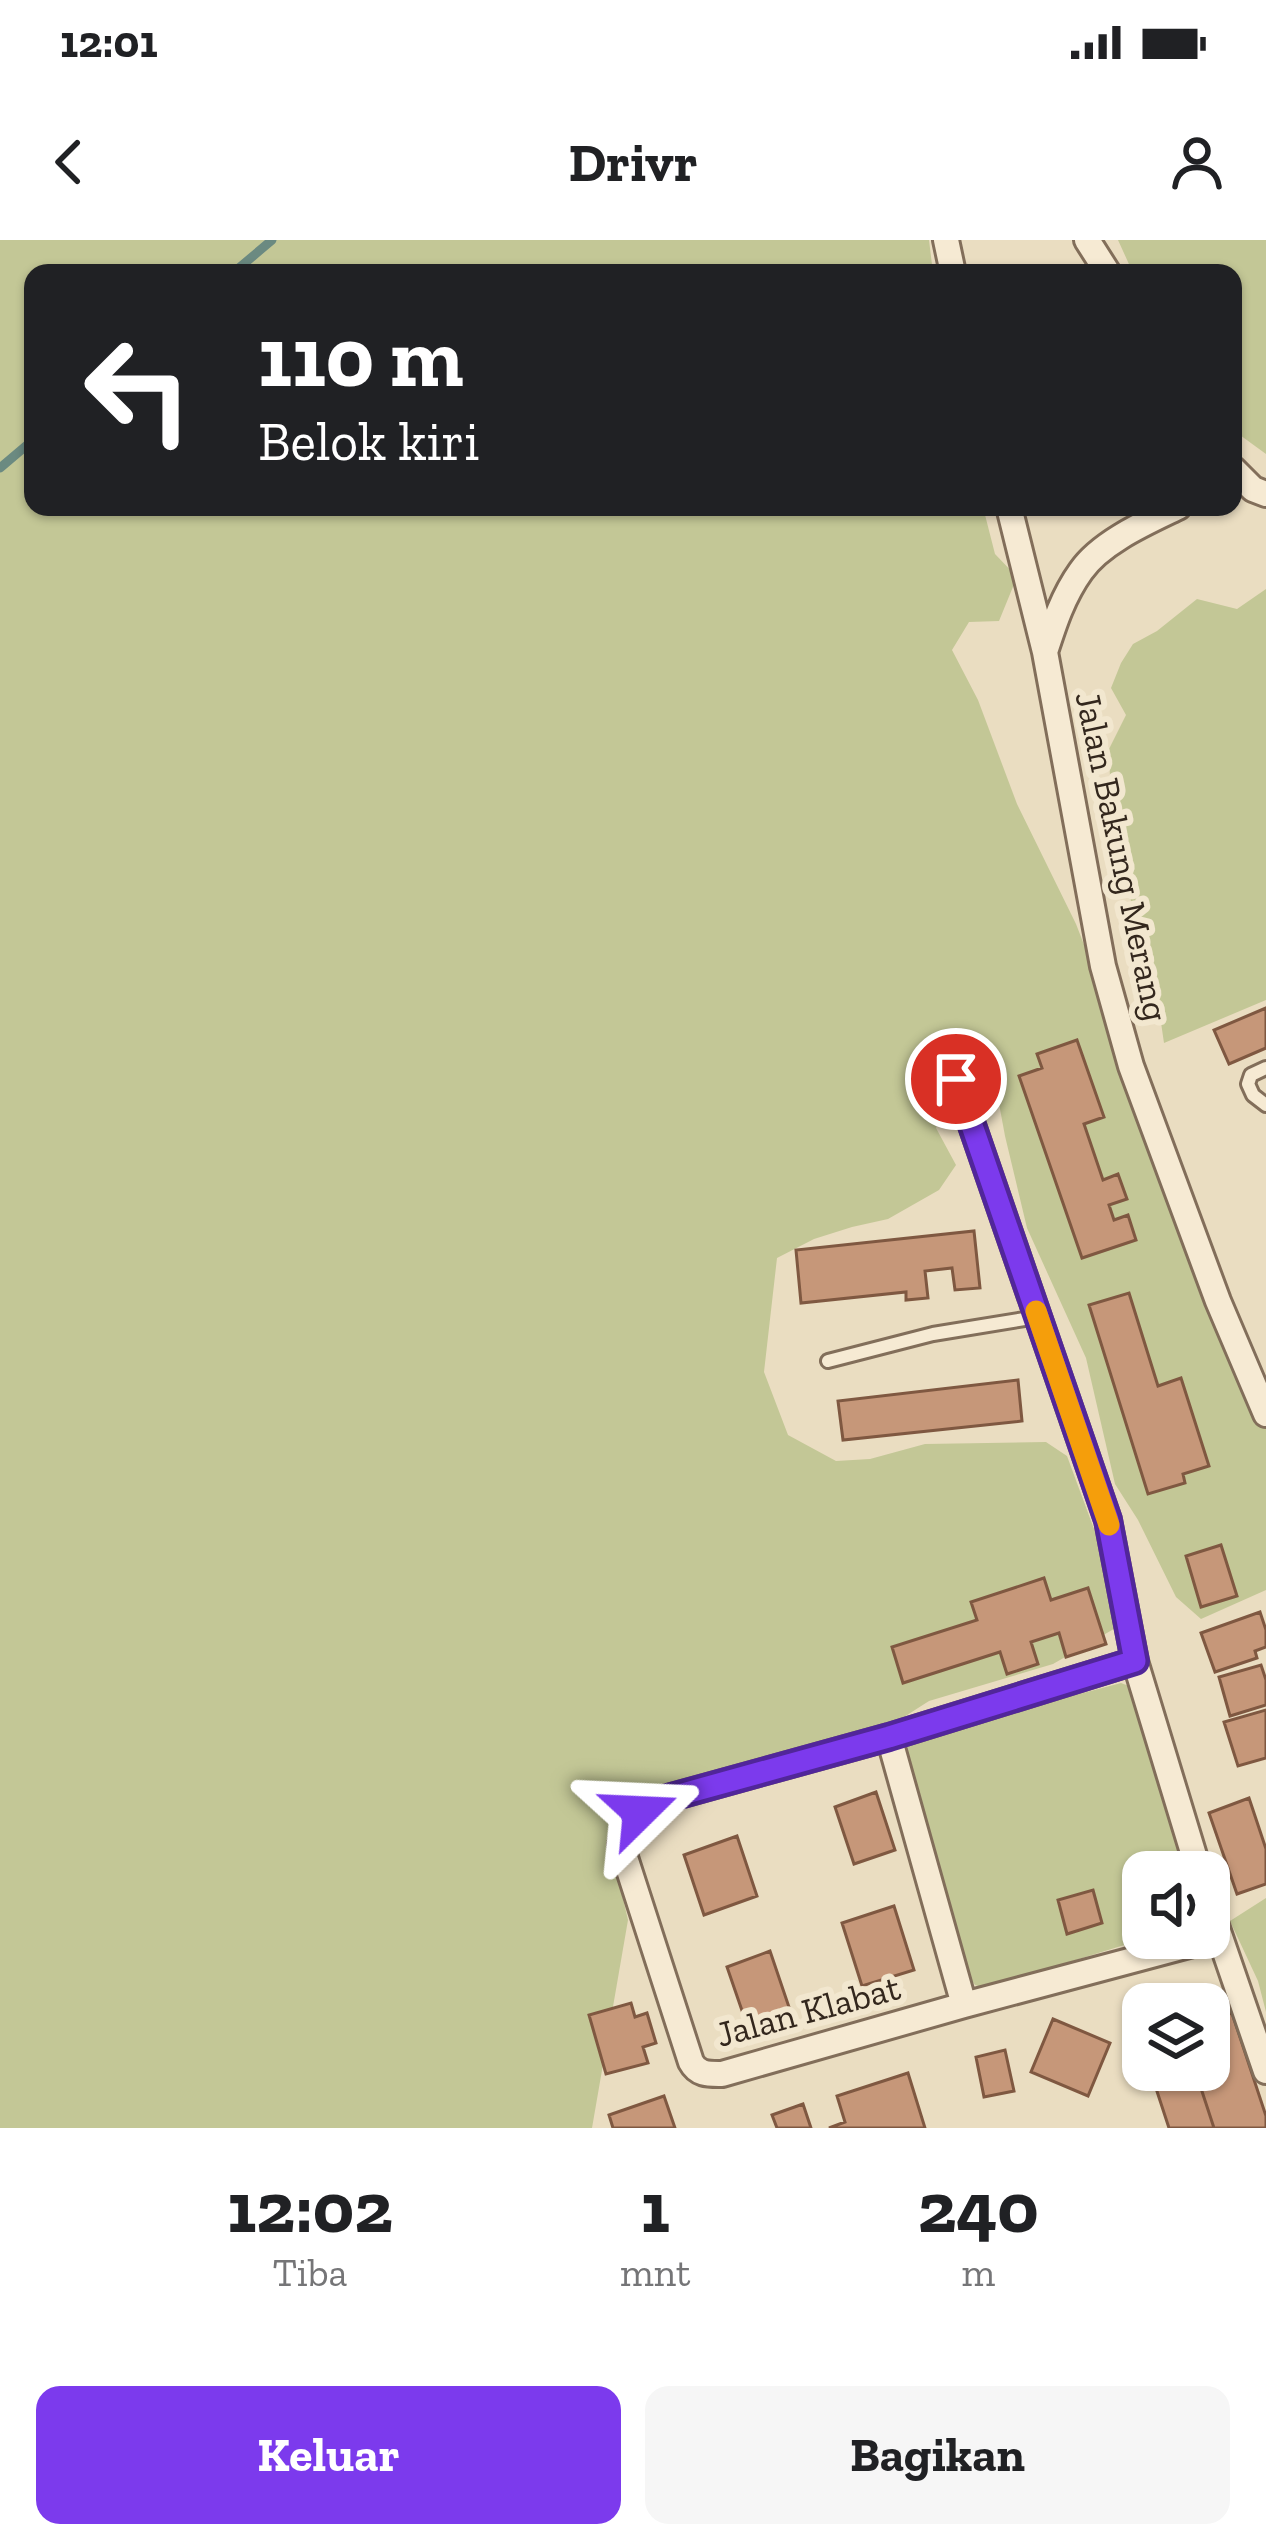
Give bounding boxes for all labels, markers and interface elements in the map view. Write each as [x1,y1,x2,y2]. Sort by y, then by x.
text: 12:01 [60,15,158,69]
icon: back [36,129,102,195]
icon: person [1164,129,1230,195]
text: Drivr [568,130,698,195]
text: 110 m [258,307,464,408]
icon: left [60,312,216,468]
text: Belok kiri [258,409,479,474]
street label: Jalan Bakung Merang [1067,687,1179,1025]
pin [905,1028,1007,1130]
icon: arrive [923,1046,989,1112]
position arrow [577,1749,703,1875]
map controls [1122,1851,1230,2091]
button: sound [1122,1851,1230,1959]
street label: Jalan Klabat [711,1965,905,2056]
button: layers [1122,1983,1230,2091]
text: 12:02 [227,2164,393,2250]
text: 1 [641,2164,670,2250]
text: 240 [918,2164,1039,2250]
text: Tiba [273,2249,347,2296]
text: mnt [620,2249,691,2296]
text: m [961,2249,995,2296]
button: Keluar [36,2386,621,2524]
button: Bagikan [645,2386,1230,2524]

